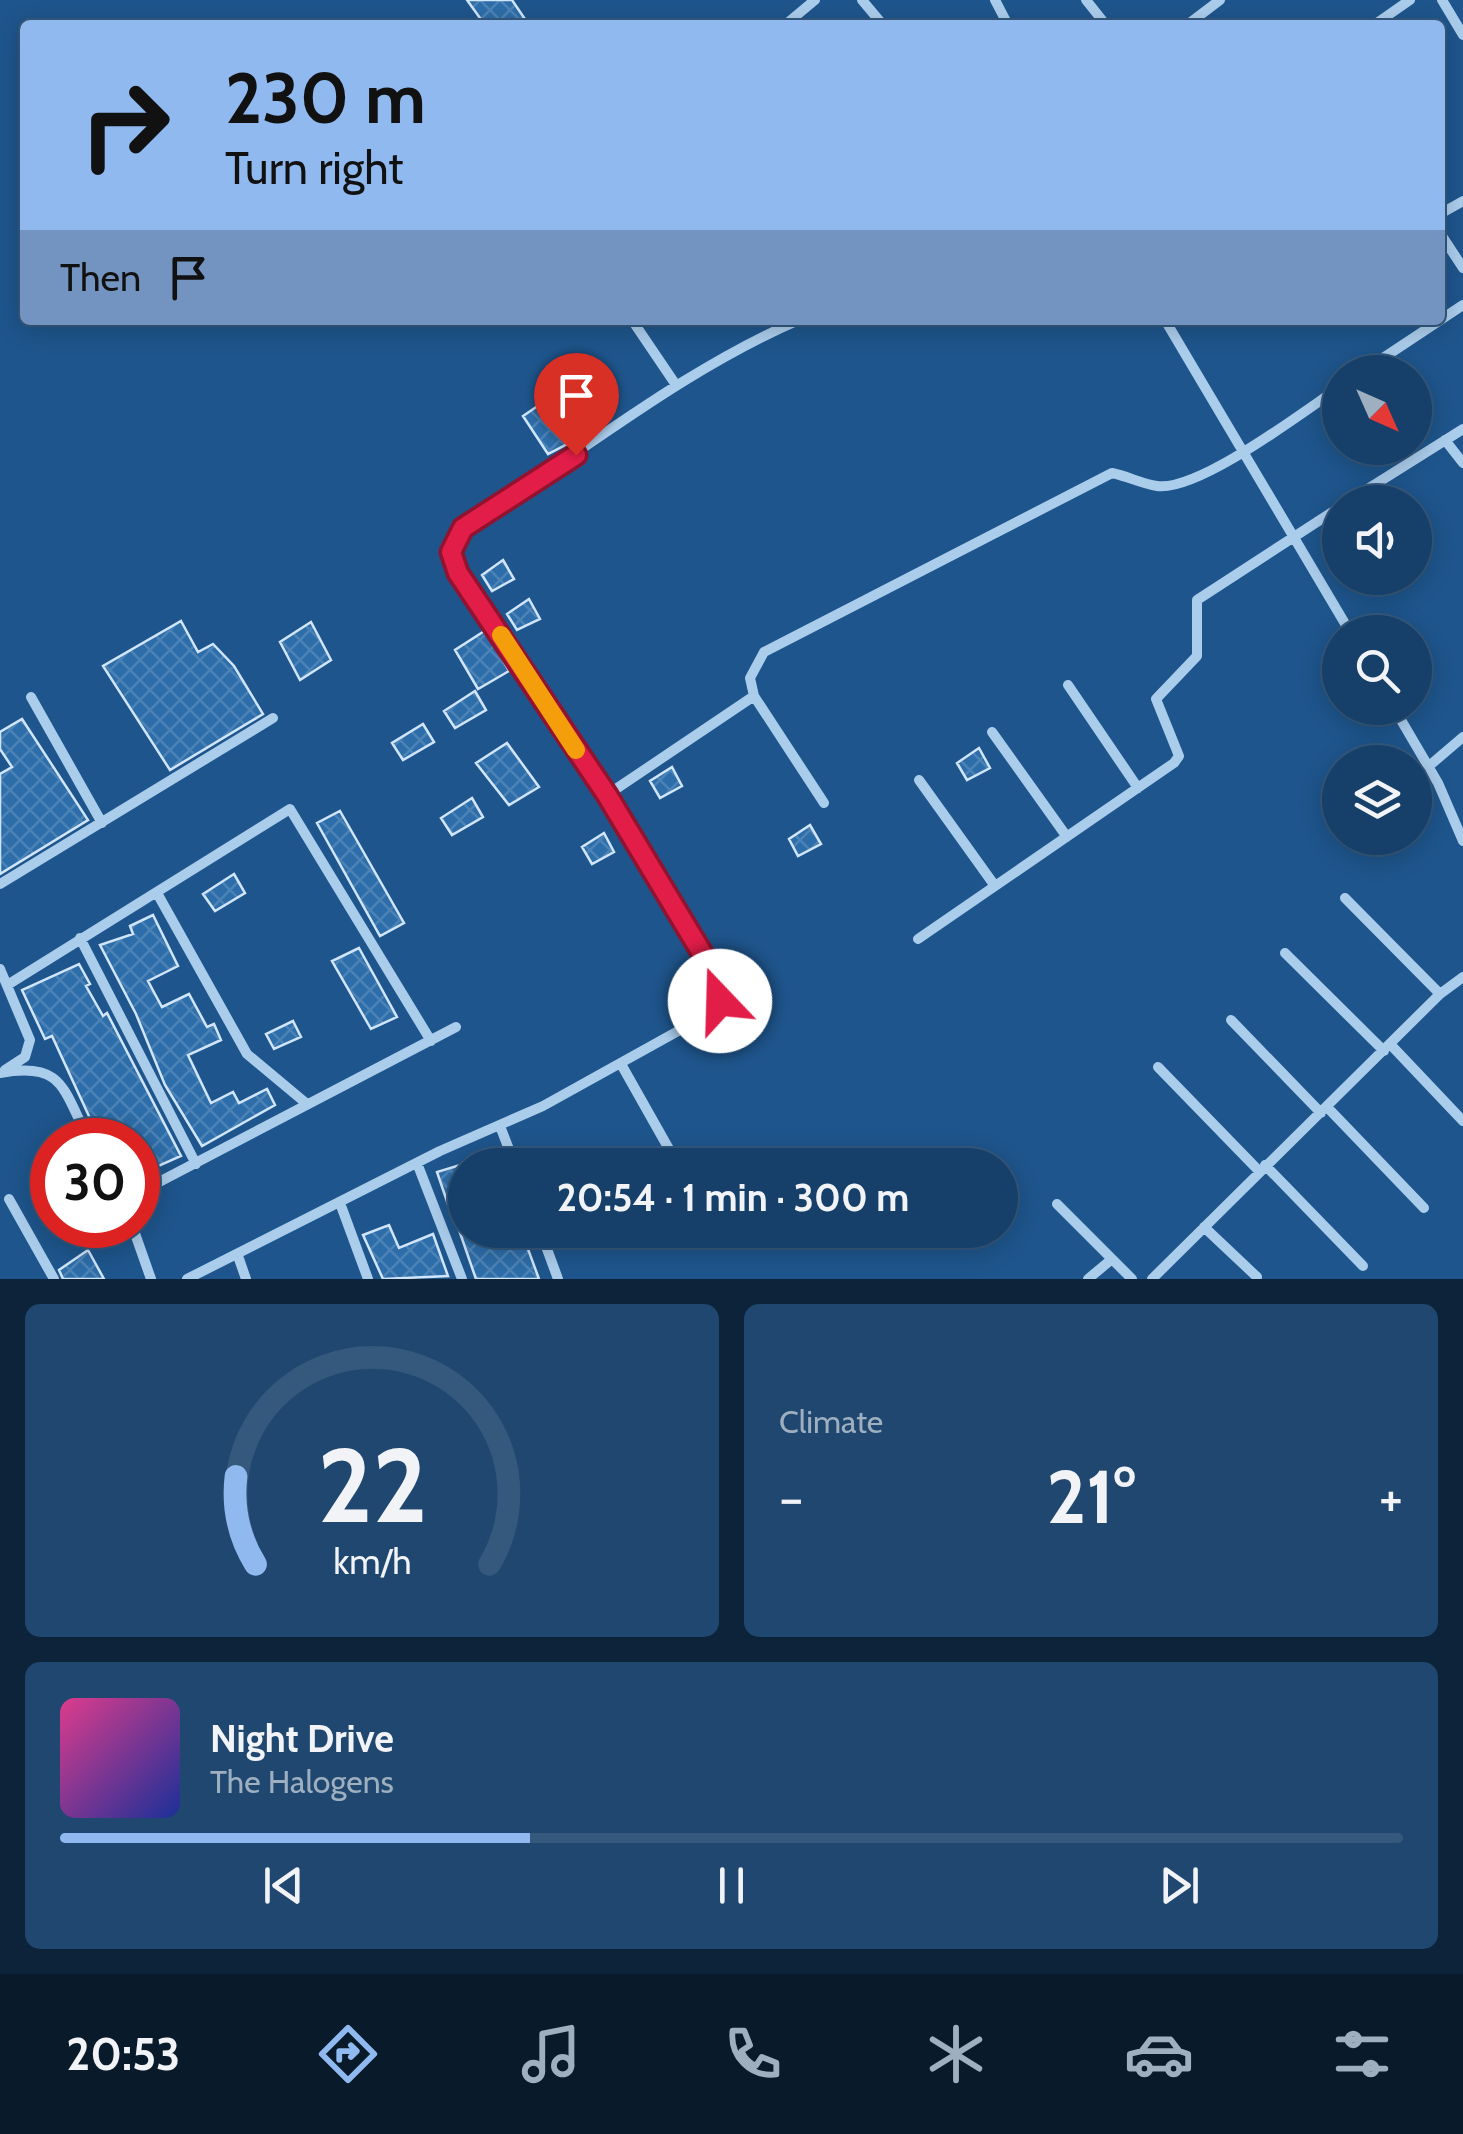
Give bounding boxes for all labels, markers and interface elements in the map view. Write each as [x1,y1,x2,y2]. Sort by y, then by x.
text: 230 m [225,55,426,141]
icon: right [60,60,190,190]
text: Turn right [225,141,404,195]
icon: arrive [161,250,216,305]
text: Then [60,254,141,301]
pin [534,353,619,456]
north arrow [1322,355,1432,465]
map controls [1322,355,1432,855]
icon: arrive [549,368,604,423]
button: sound [1322,485,1432,595]
button: search [1322,615,1432,725]
button: layers [1322,745,1432,855]
position arrow [668,949,772,1053]
speed limit sign: 30 [30,1118,160,1248]
text: 20:54 · 1 min · 300 m [557,1174,909,1221]
text: Climate [779,1402,883,1441]
text: 22 [317,1422,427,1548]
text: 21° [1046,1451,1136,1542]
text: − [779,1464,803,1531]
text: + [1379,1464,1403,1531]
text: km/h [333,1540,411,1583]
text: Night Drive [210,1715,394,1762]
text: The Halogens [210,1762,394,1801]
icon: previous [256,1858,311,1913]
icon: pause [704,1858,759,1913]
icon: next [1152,1858,1207,1913]
icon: directions [313,2019,383,2089]
icon: music [516,2019,586,2089]
icon: phone [718,2019,788,2089]
icon: climate [921,2019,991,2089]
icon: car [1124,2019,1194,2089]
icon: filters [1327,2019,1397,2089]
text: 20:53 [66,2027,180,2081]

